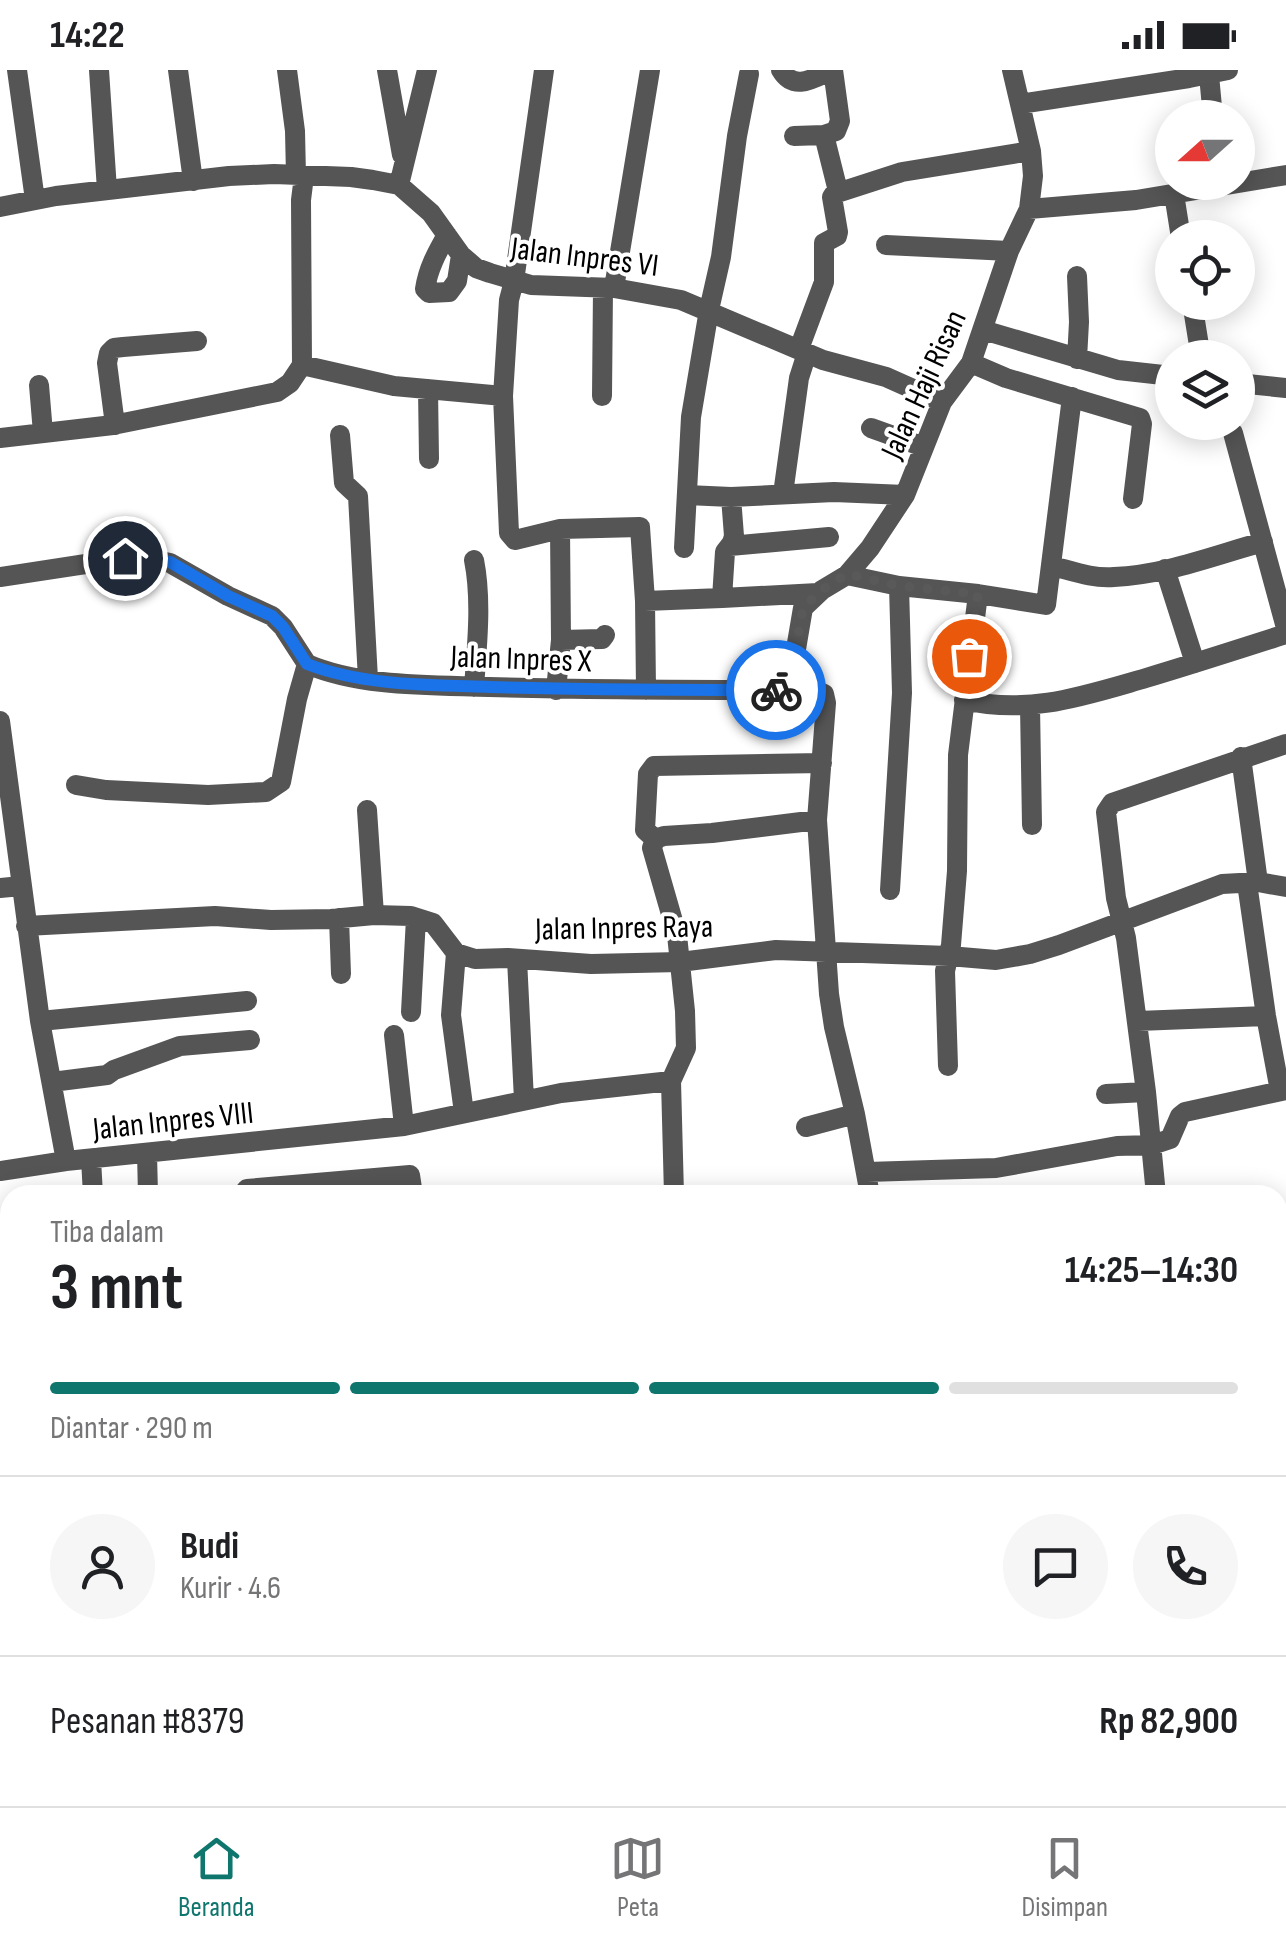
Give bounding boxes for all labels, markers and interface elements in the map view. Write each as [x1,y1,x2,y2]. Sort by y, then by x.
text: 14:22 [50,13,125,58]
north arrow [1155,100,1255,200]
map controls [1155,100,1255,440]
button: locate [1155,220,1255,320]
street label: Jalan Inpres VI [508,229,661,286]
street label: Jalan Haji Risan [873,304,976,466]
button: layers [1155,340,1255,440]
pin [83,516,168,601]
icon: home [98,531,153,586]
pin [927,614,1012,699]
icon: bag [942,629,997,684]
street label: Jalan Inpres X [449,638,593,681]
courier [726,640,826,740]
icon: bike [749,663,804,718]
street label: Jalan Inpres Raya [534,907,713,950]
street label: Jalan Inpres VIII [90,1094,255,1149]
text: Tiba dalam [50,1213,164,1252]
text: 14:25–14:30 [1065,1248,1238,1293]
text: 3 mnt [50,1250,183,1328]
text: Diantar · 290 m [50,1409,213,1448]
button: person [50,1514,155,1619]
button: chat [1003,1514,1108,1619]
button: phone [1133,1514,1238,1619]
text: Budi [180,1524,239,1569]
text: Kurir · 4.6 [180,1569,281,1608]
text: Pesanan #8379 [50,1699,245,1744]
text: Rp 82,900 [1099,1699,1238,1744]
tab: Beranda [178,1831,255,1924]
tab: Peta [610,1831,665,1924]
tab: Disimpan [1021,1831,1108,1924]

